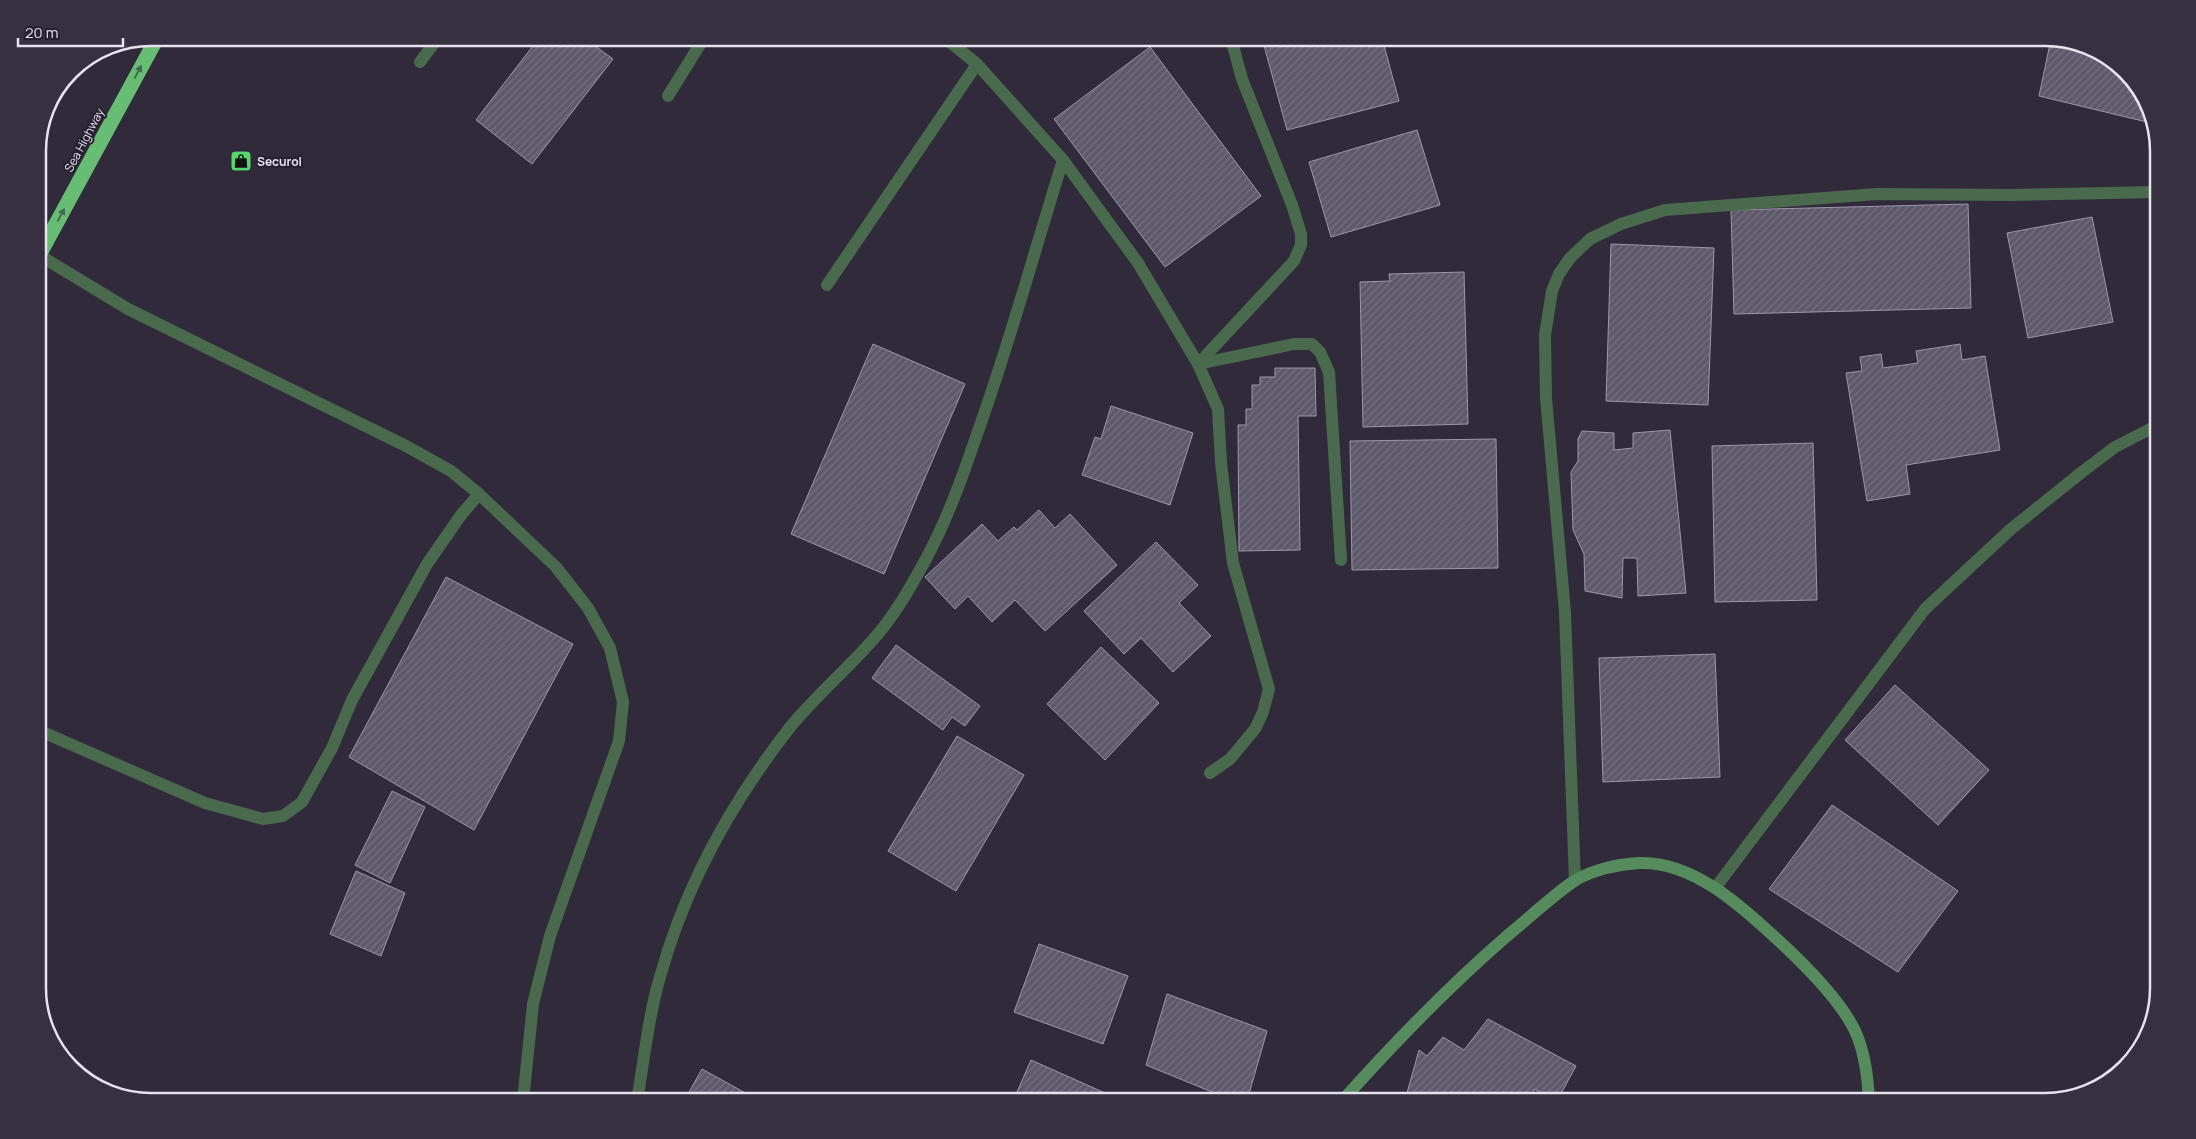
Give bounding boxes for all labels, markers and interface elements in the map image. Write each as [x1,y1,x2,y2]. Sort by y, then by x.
scale bar [18,15,122,47]
text: 20 m [25,22,58,43]
one-way arrow [134,64,142,79]
street label: Sea Highway [60,104,108,175]
shop icon: Securol [229,149,253,173]
place label: Securol [257,153,302,170]
one-way arrow [57,207,65,222]

